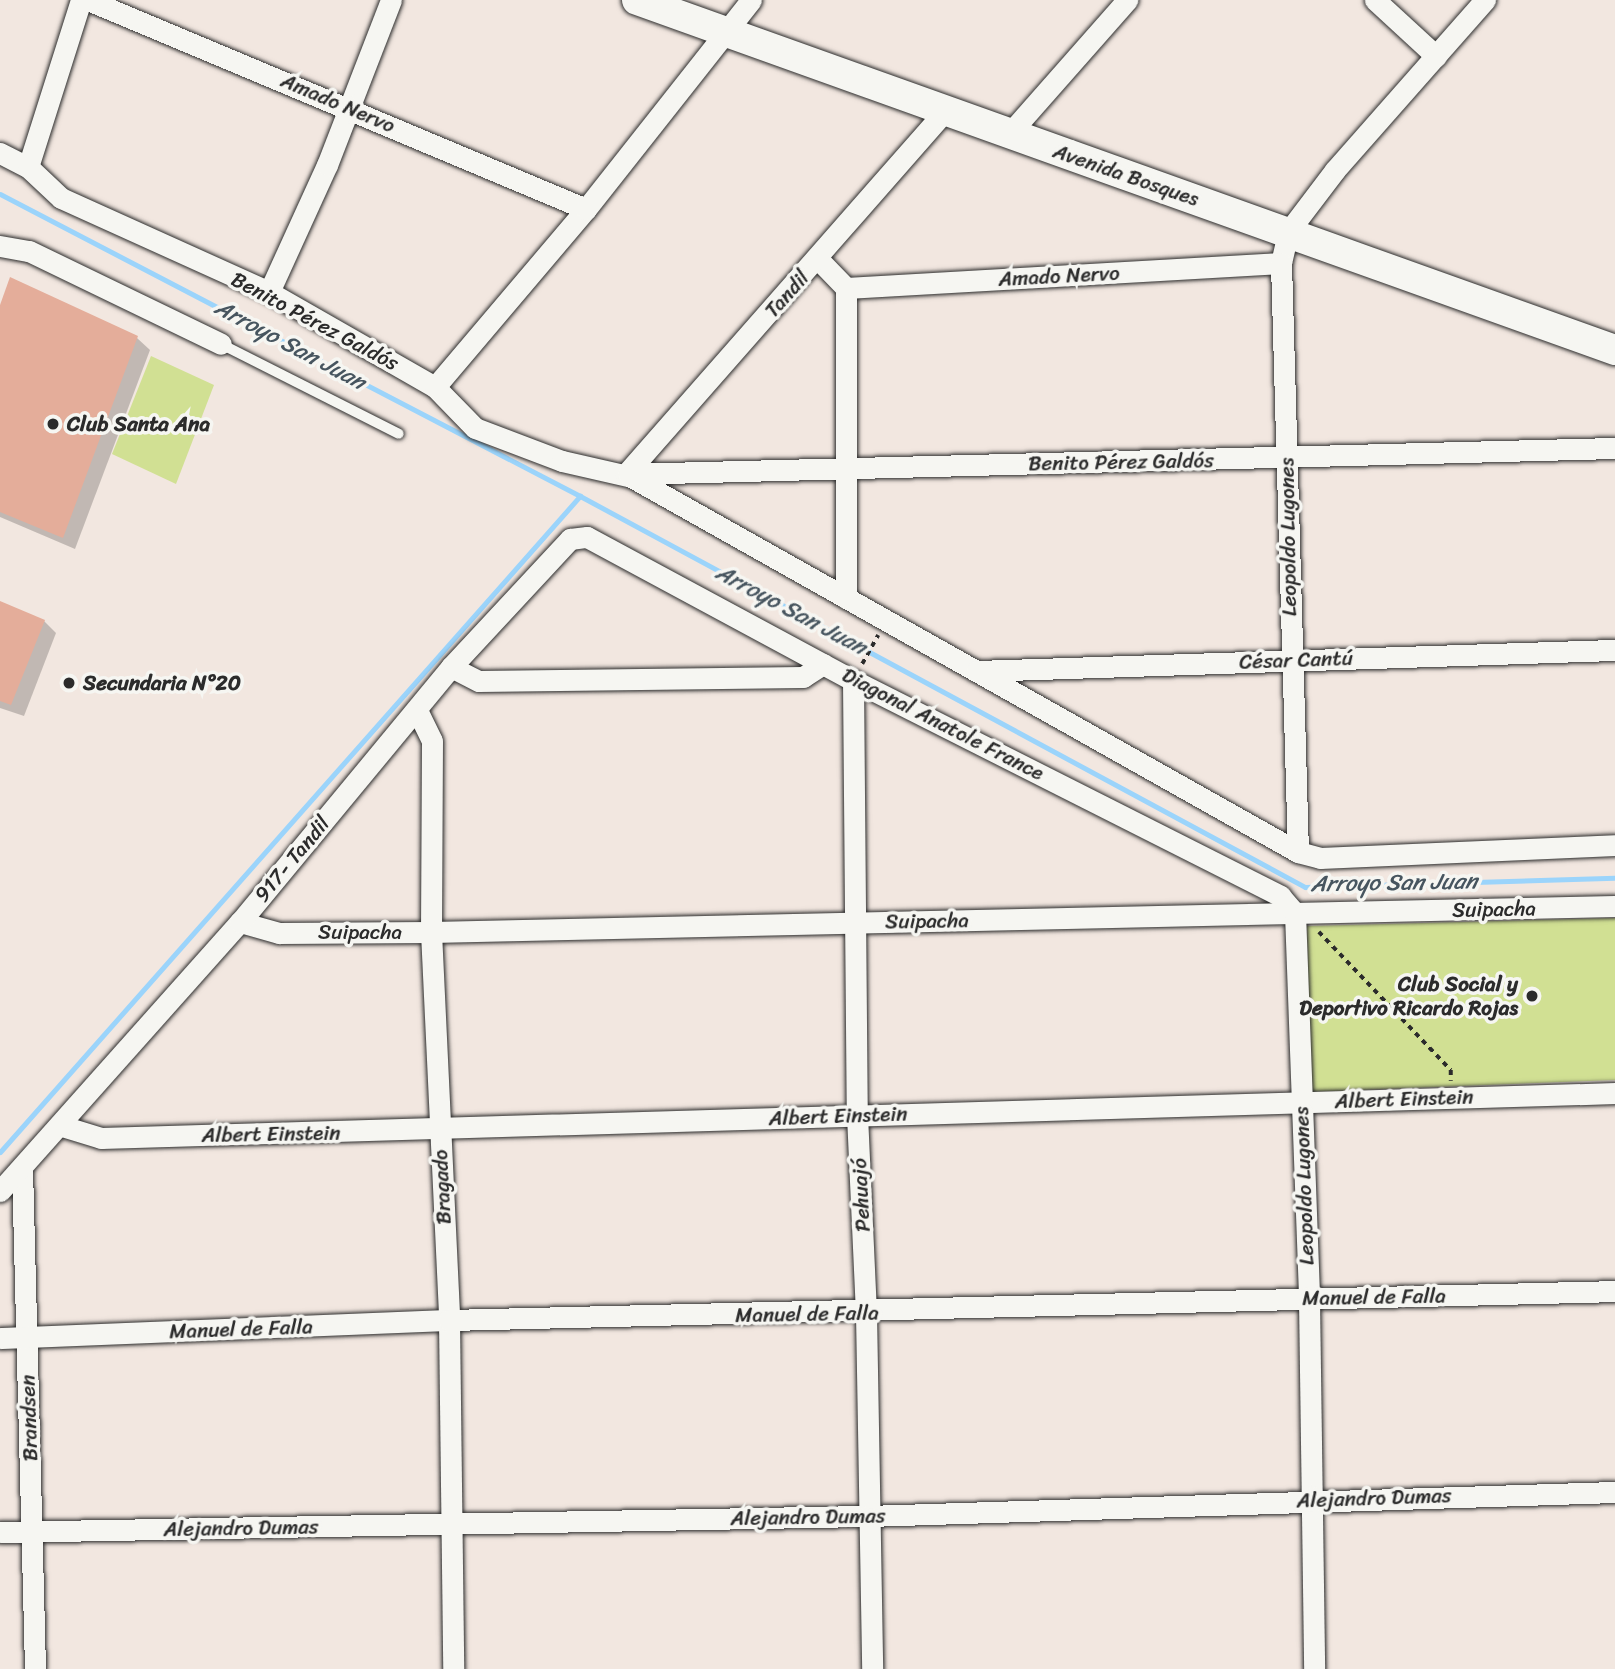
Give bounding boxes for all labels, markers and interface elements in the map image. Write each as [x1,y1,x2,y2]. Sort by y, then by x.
street label: Amado Nervo [277,68,399,138]
street label: Avenida Bosques [1050,138,1202,212]
street label: Amado Nervo [997,260,1121,292]
street label: Tandil [759,265,815,323]
street label: Benito Pérez Galdós [228,267,402,375]
water label: Arroyo San Juan [210,294,370,396]
place label: Club Santa Ana [67,411,210,437]
marker: Club Santa Ana [45,416,61,432]
street label: Benito Pérez Galdós [1029,448,1213,476]
street label: Leopoldo Lugones [1274,458,1302,616]
water label: Arroyo San Juan [711,559,871,661]
street label: César Cantú [1239,645,1353,675]
street label: Diagonal Anatole France [838,662,1048,786]
place label: Secundaria N°20 [83,670,241,696]
marker: Secundaria N°20 [61,675,77,691]
street label: 917- Tandil [249,811,335,907]
water label: Arroyo San Juan [1311,868,1477,898]
street label: Suipacha [1452,896,1536,922]
street label: Suipacha [885,908,969,934]
street label: Suipacha [318,919,402,945]
place label: Club Social y Deportivo Ricardo Rojas [1299,971,1518,1021]
marker: Club Social y Deportivo Ricardo Rojas [1524,988,1540,1004]
street label: Albert Einstein [1334,1084,1474,1114]
street label: Albert Einstein [768,1101,908,1131]
street label: Leopoldo Lugones [1289,1107,1319,1265]
street label: Albert Einstein [201,1120,341,1148]
street label: Bragado [427,1149,457,1225]
street label: Pehuajó [846,1157,876,1233]
street label: Manuel de Falla [1302,1283,1446,1311]
street label: Manuel de Falla [735,1300,879,1328]
street label: Manuel de Falla [169,1314,313,1344]
street label: Brandsen [15,1374,43,1462]
street label: Alejandro Dumas [1296,1483,1452,1513]
street label: Alejandro Dumas [730,1503,886,1531]
street label: Alejandro Dumas [163,1514,319,1542]

